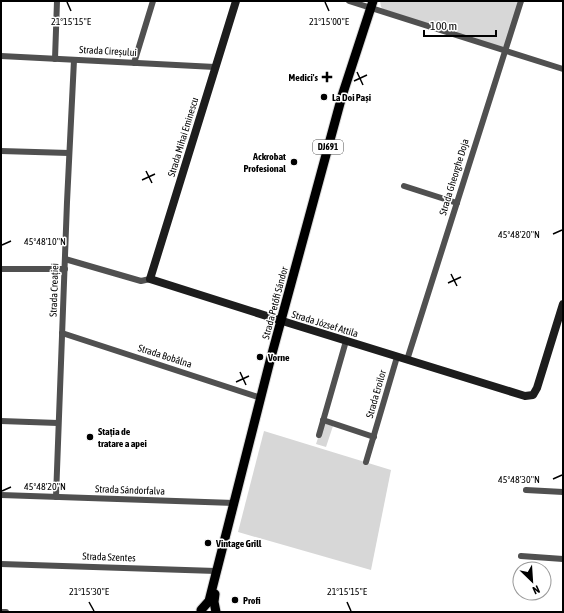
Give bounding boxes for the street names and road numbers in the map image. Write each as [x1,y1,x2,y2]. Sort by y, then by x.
street label: Strada Cireșului [79,44,137,58]
street label: Strada Mihai Eminescu [166,96,200,178]
street label: Strada Gheorghe Doja [437,137,471,217]
road number: DJ691 [313,140,343,154]
street label: Strada Creației [48,263,60,317]
street label: Strada Petőfi Sándor [260,265,290,340]
street label: Strada József Attila [290,309,360,339]
street label: Strada Bobâlna [137,342,194,370]
street label: Strada Eroilor [364,368,388,419]
street label: Strada Sándorfalva [95,483,165,497]
street label: Strada Szentes [82,551,136,563]

